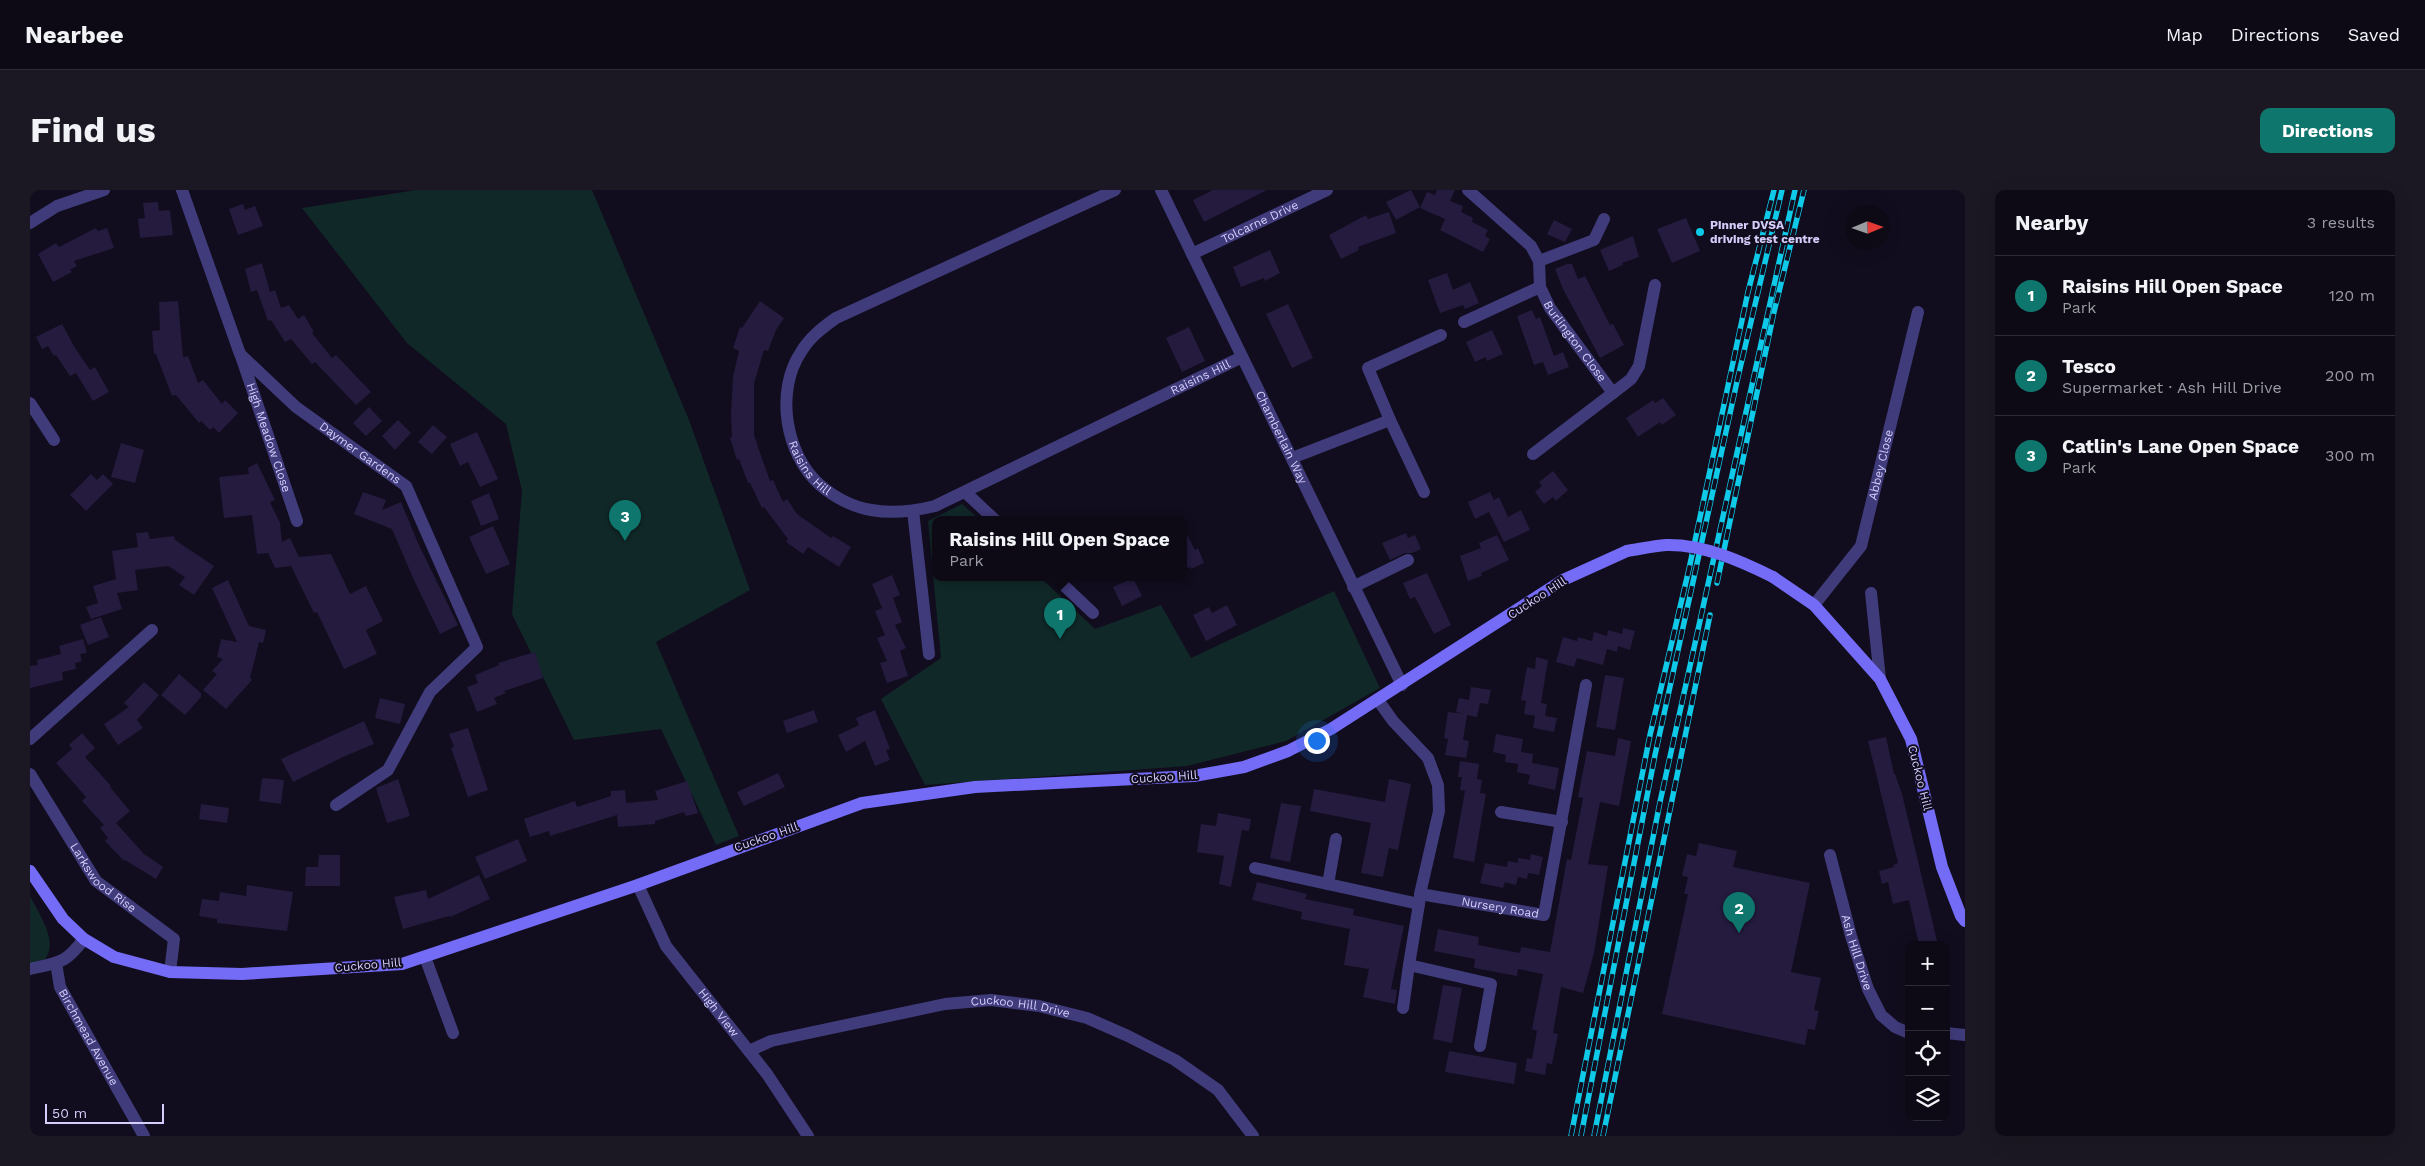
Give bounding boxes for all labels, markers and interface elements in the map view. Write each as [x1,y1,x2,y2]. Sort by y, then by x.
text: Nearbee [25,21,124,49]
text: Map [2166,24,2203,45]
text: Directions [2231,24,2320,45]
text: Saved [2348,24,2400,45]
button: Directions [2260,108,2395,153]
text: Find us [30,109,156,151]
street label: Tolcarne Drive [1219,198,1301,246]
north arrow [1845,205,1890,250]
text: Nearby [2015,210,2088,235]
text: 3 results [2307,213,2375,232]
place label: Pinner DVSA driving test centre [1710,218,1820,246]
marker: Pinner DVSA driving test centre [1694,226,1706,238]
text: Raisins Hill Open Space [2062,275,2283,298]
text: 1 [2028,286,2034,305]
text: 120 m [2329,286,2375,305]
text: Park [2062,298,2096,317]
street label: Burlington Close [1541,299,1609,384]
text: Tesco [2062,355,2116,378]
street label: Raisins Hill [1168,357,1233,398]
text: 2 [2026,366,2036,385]
text: 200 m [2325,366,2375,385]
text: Supermarket · Ash Hill Drive [2062,378,2282,397]
street label: High Meadow Close [244,381,294,494]
street label: Chamberlain Way [1253,388,1310,487]
street label: Daymer Gardens [317,419,404,487]
street label: Abbey Close [1865,428,1896,501]
text: Catlin's Lane Open Space [2062,435,2299,458]
street label: Raisins Hill [786,439,834,498]
text: 3 [2026,446,2036,465]
text: 300 m [2325,446,2375,465]
text: Park [2062,458,2096,477]
pin: 3 [609,500,641,541]
popup [932,516,1187,581]
text: Raisins Hill Open Space [949,528,1170,551]
text: Park [949,551,984,570]
street label: Cuckoo Hill [1505,574,1569,622]
pin: 1 [1044,598,1076,639]
your location [1304,728,1330,754]
street label: Cuckoo Hill [1905,744,1935,812]
street label: Cuckoo Hill [1130,768,1198,786]
street label: Cuckoo Hill [732,819,800,854]
street label: Larkswood Rise [67,840,139,915]
pin: 2 [1723,892,1755,933]
street label: Nursery Road [1460,894,1540,921]
street label: Ash Hill Drive [1839,913,1875,992]
map controls [1905,941,1950,1121]
button: + [1905,941,1950,986]
street label: Cuckoo Hill [334,955,402,975]
street label: Birchmead Avenue [56,986,121,1088]
street label: High View [695,986,742,1039]
button: − [1905,986,1950,1031]
street label: Cuckoo Hill Drive [970,993,1071,1020]
button: locate [1905,1031,1950,1076]
button: layers [1905,1076,1950,1121]
scale bar [45,1101,164,1124]
text: 50 m [52,1105,87,1121]

